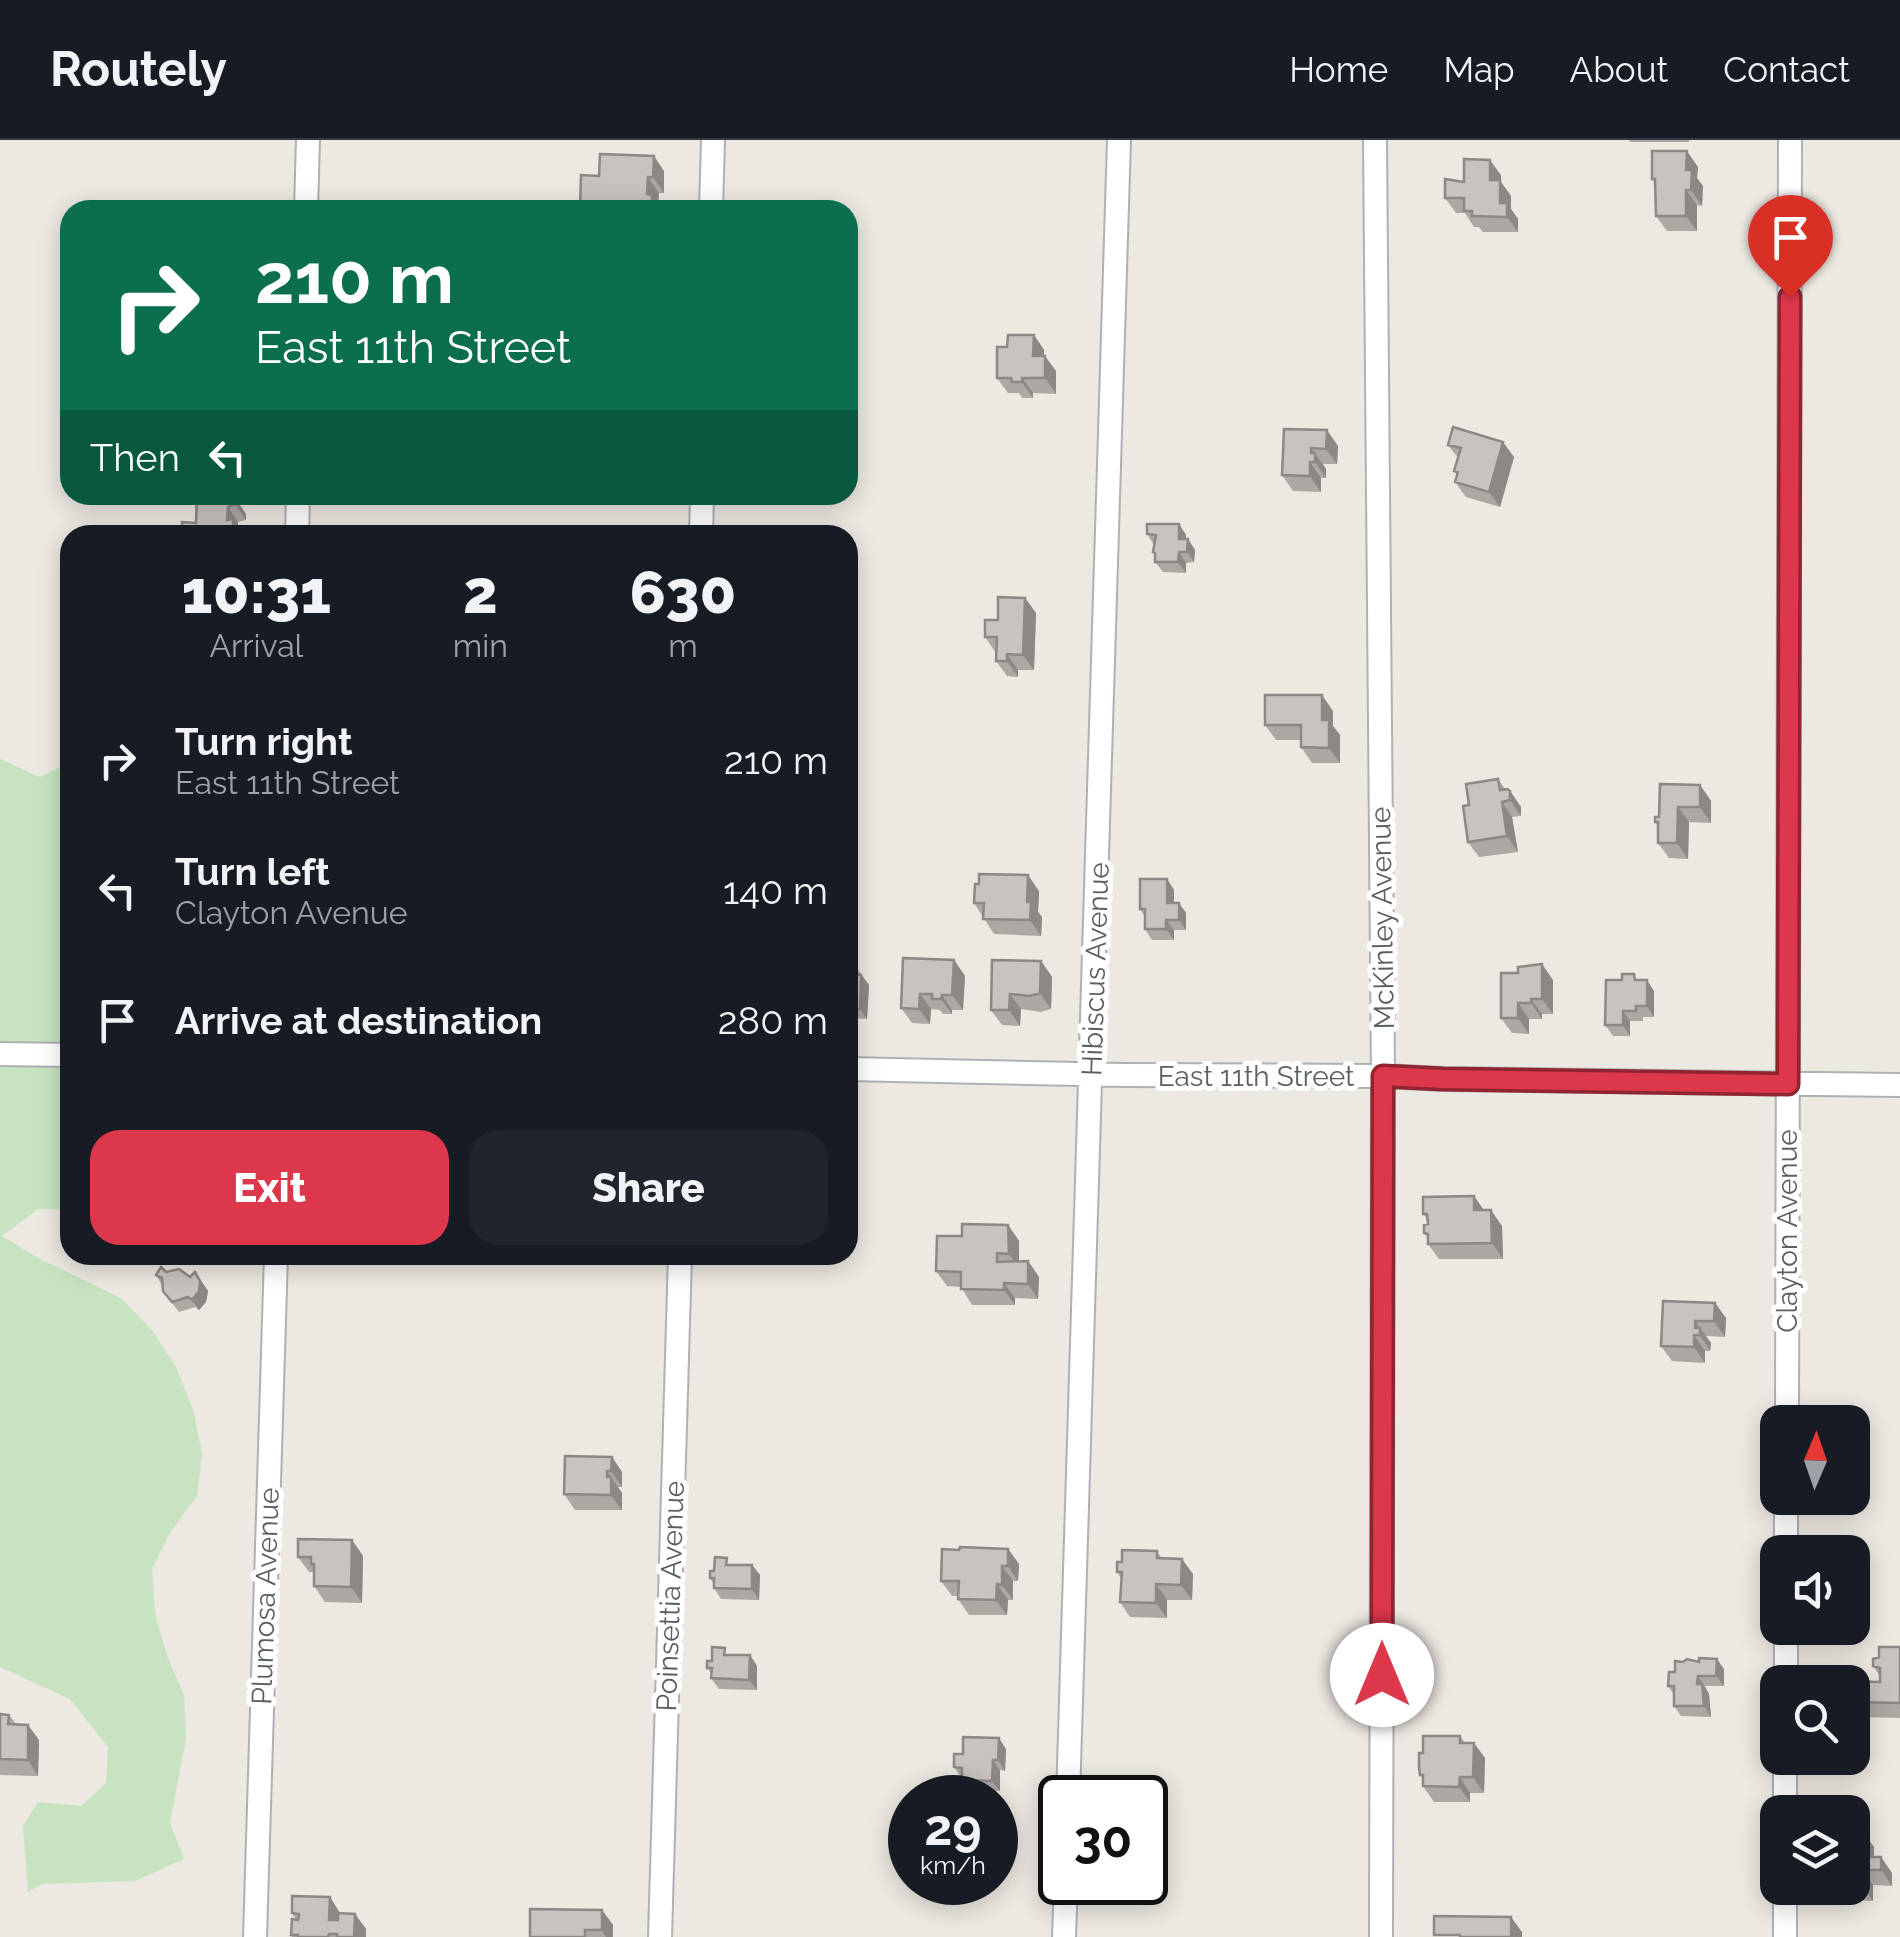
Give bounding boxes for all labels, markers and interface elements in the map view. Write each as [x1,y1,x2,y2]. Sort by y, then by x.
text: Routely [50,41,227,97]
text: Home [1289,49,1388,90]
text: Map [1443,49,1515,90]
text: About [1570,49,1668,90]
text: Contact [1723,49,1850,90]
pin [1748,195,1833,298]
icon: arrive [1763,210,1818,265]
text: 210 m [255,237,454,319]
icon: right [90,240,220,370]
text: East 11th Street [255,321,571,374]
icon: left [200,430,255,485]
text: Then [90,435,180,480]
text: 10:31 [182,557,331,627]
text: 2 [463,557,498,627]
text: 630 [629,557,736,627]
text: Arrival [209,627,303,664]
text: min [453,627,508,664]
text: m [668,627,698,664]
text: Turn right [175,719,352,764]
icon: right [90,733,145,788]
text: 210 m [724,738,828,783]
text: East 11th Street [175,764,400,801]
street label: McKinley Avenue [1364,806,1401,1030]
text: Turn left [175,849,330,894]
street label: Hibiscus Avenue [1075,862,1116,1076]
icon: left [90,863,145,918]
text: 140 m [723,868,828,913]
text: Clayton Avenue [175,894,408,931]
icon: arrive [90,993,145,1048]
text: Arrive at destination [175,998,542,1043]
text: 280 m [718,998,828,1043]
street label: East 11th Street [1158,1060,1355,1093]
street label: Clayton Avenue [1771,1129,1804,1333]
button: Exit [90,1130,449,1245]
button: Share [469,1130,828,1245]
north arrow [1760,1405,1870,1515]
map controls [1760,1405,1870,1905]
street label: Poinsettia Avenue [650,1480,691,1712]
street label: Plumosa Avenue [245,1487,286,1705]
button: sound [1760,1535,1870,1645]
position arrow [1330,1623,1434,1727]
button: search [1760,1665,1870,1775]
speed limit sign: 30 [1038,1775,1168,1905]
button: layers [1760,1795,1870,1905]
text: 29 [924,1798,982,1857]
text: km/h [920,1850,986,1880]

